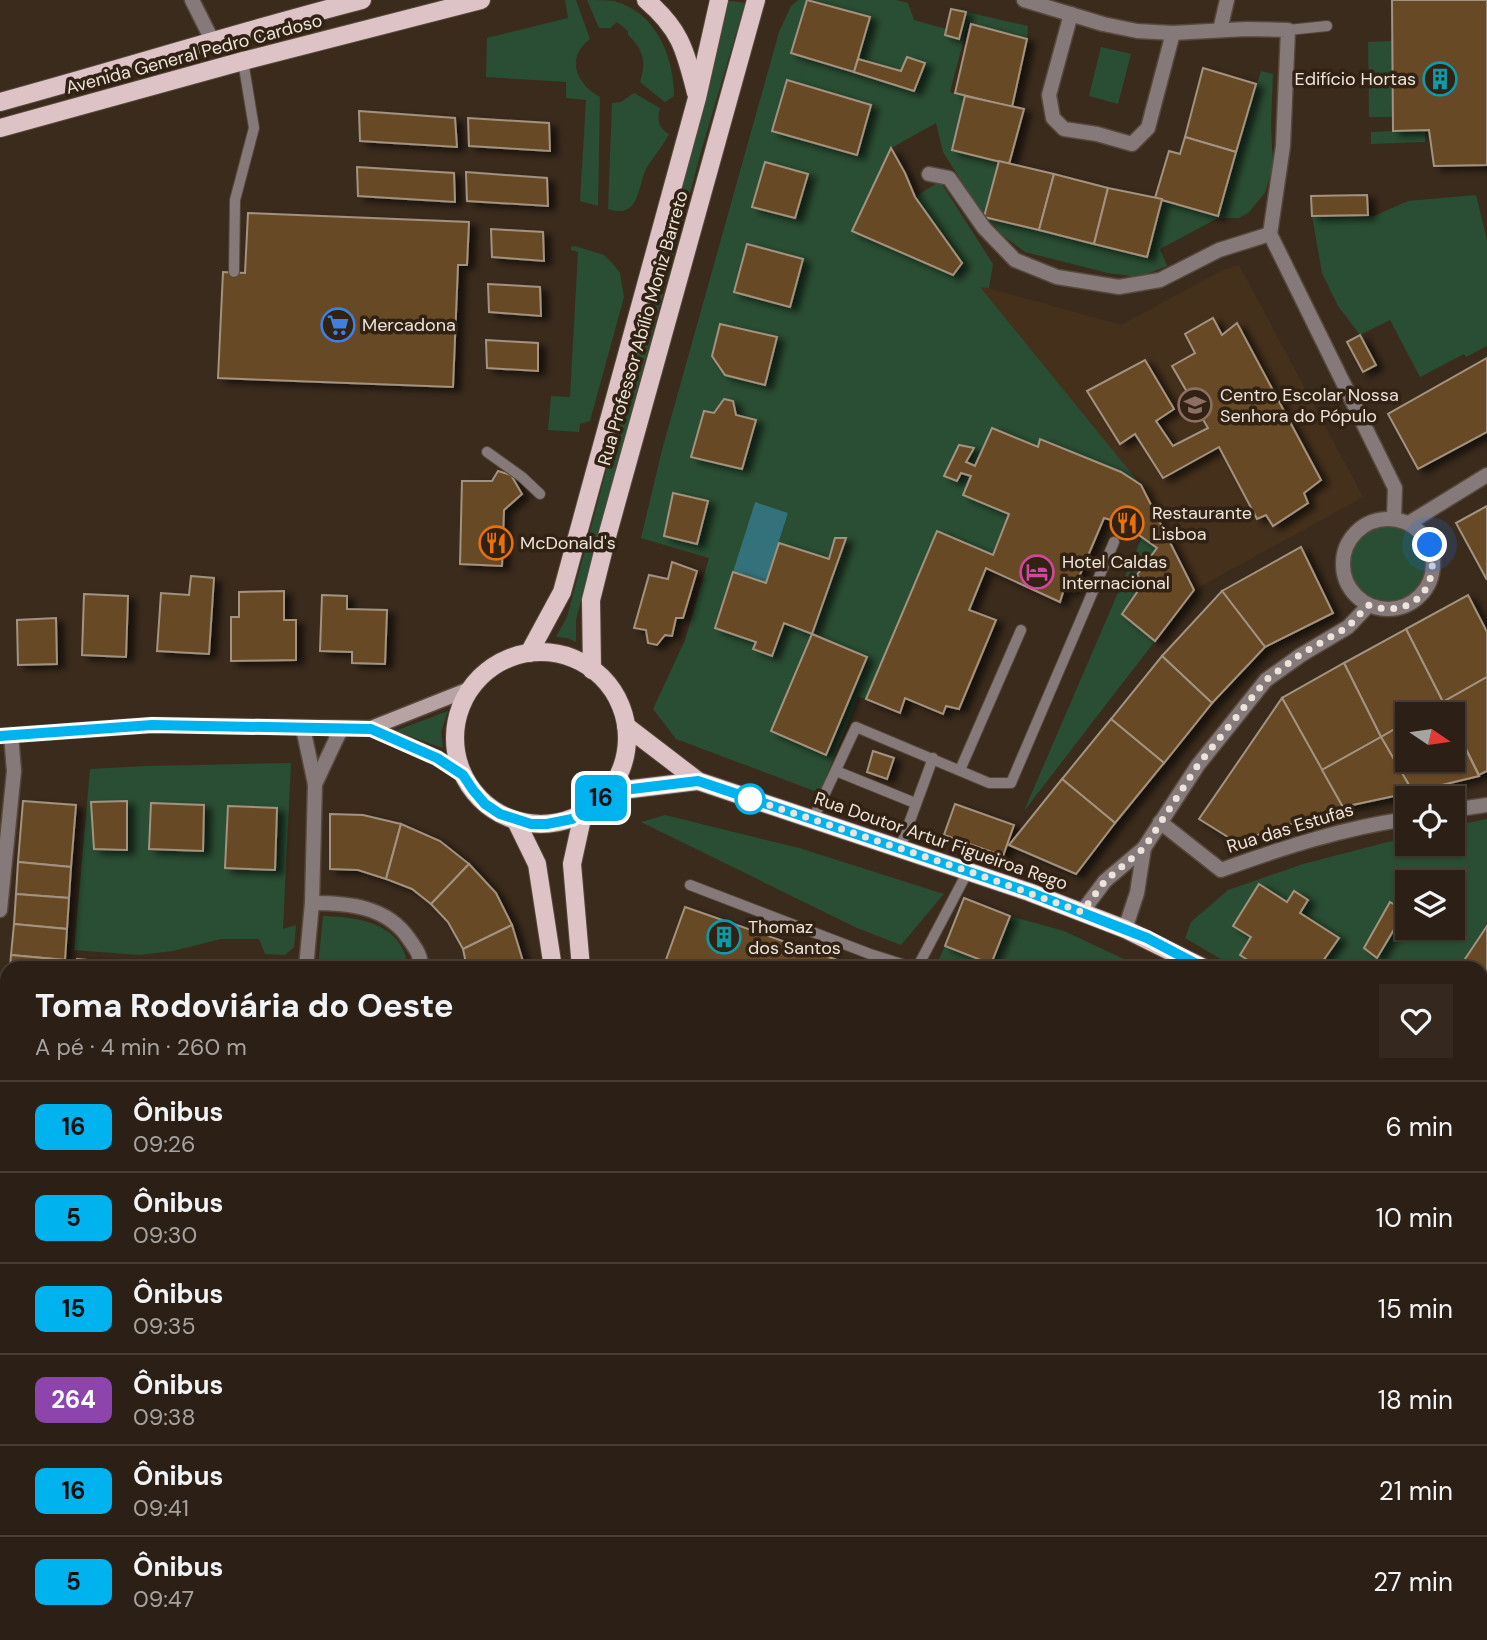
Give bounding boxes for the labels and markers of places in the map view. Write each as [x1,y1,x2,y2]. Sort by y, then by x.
building icon: Edifício Hortas [1421,60,1459,98]
place label: Edifício Hortas [1295,67,1416,91]
supermarket icon: Mercadona [319,306,357,344]
place label: Mercadona [362,313,456,337]
place label: Centro Escolar Nossa Senhora do Pópulo [1220,383,1399,428]
school or university icon: Centro Escolar Nossa Senhora do Pópulo [1176,386,1214,424]
place label: Restaurante Lisboa [1152,501,1252,546]
restaurant icon: Restaurante Lisboa [1108,504,1146,542]
restaurant icon: McDonald's [477,524,515,562]
place label: McDonald's [520,531,616,555]
place label: Hotel Caldas Internacional [1062,550,1170,595]
hotel icon: Hotel Caldas Internacional [1018,553,1056,591]
unlabelled marker [735,784,765,814]
place label: Thomaz dos Santos [748,915,841,960]
building icon: Thomaz dos Santos [705,918,743,956]

